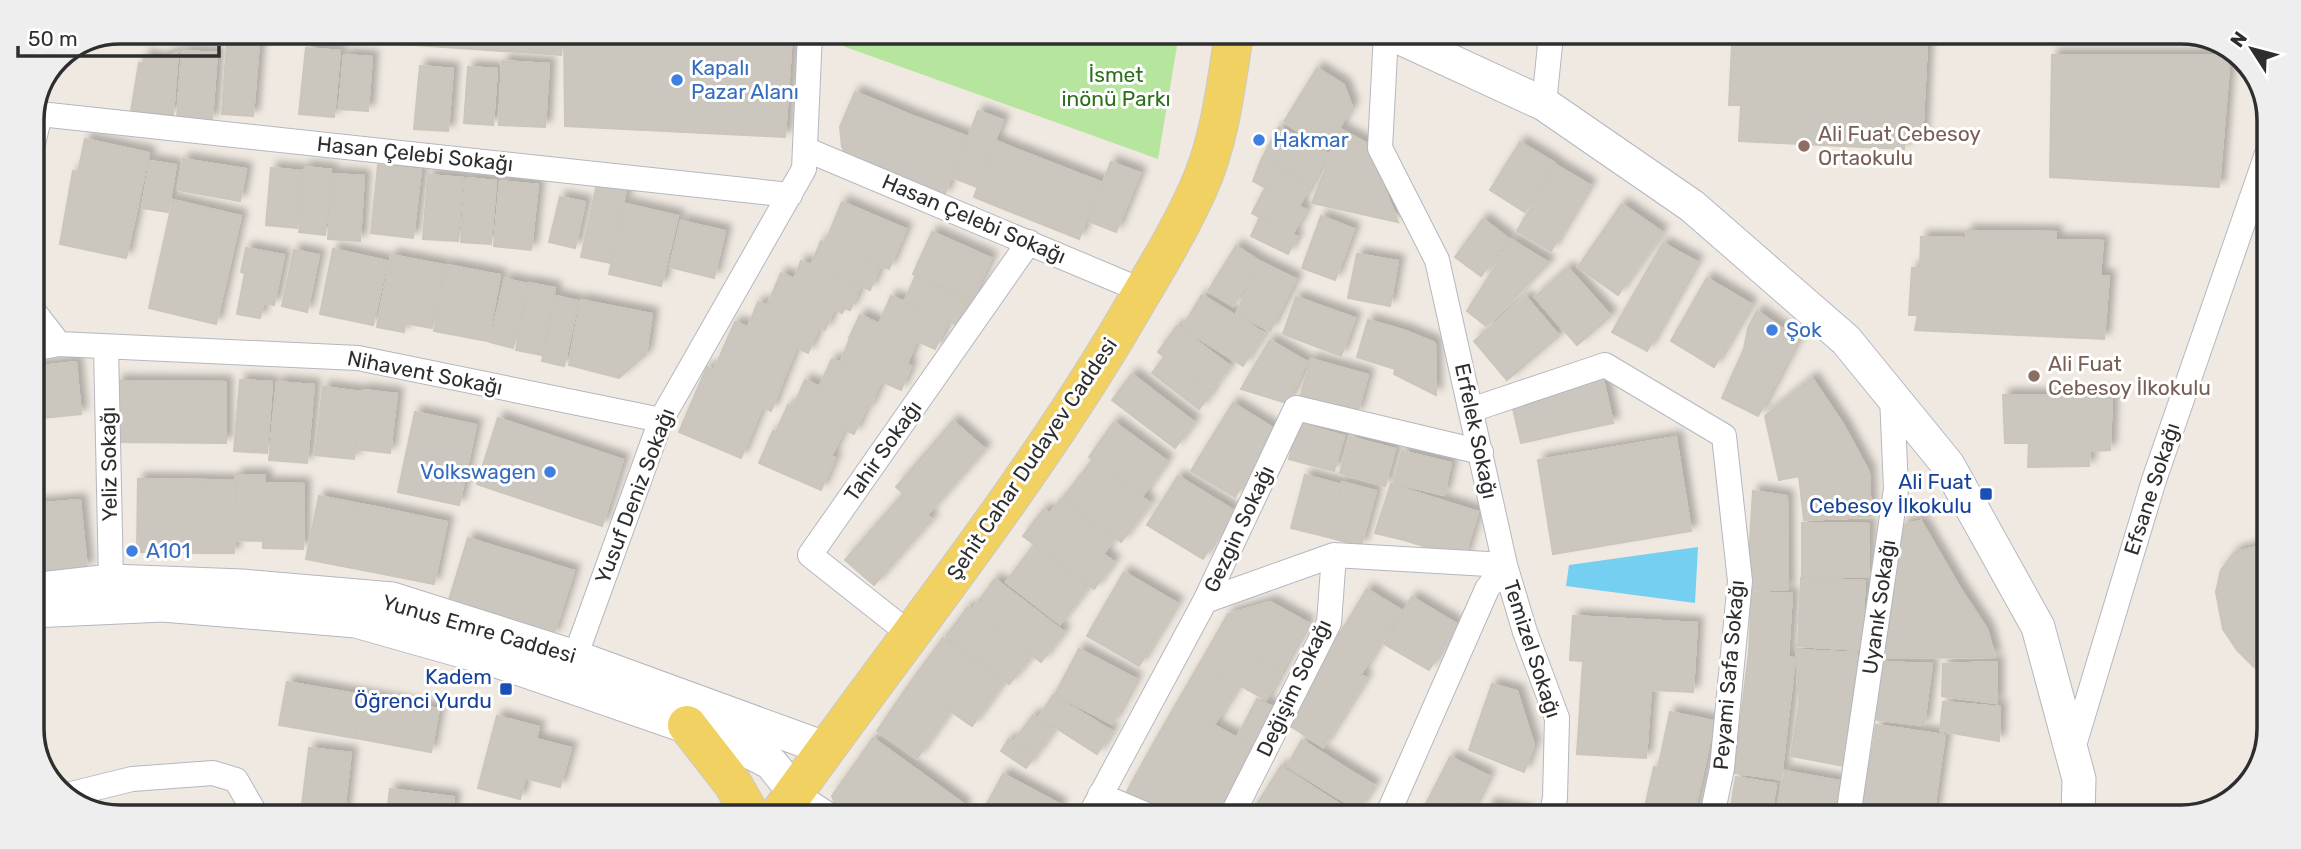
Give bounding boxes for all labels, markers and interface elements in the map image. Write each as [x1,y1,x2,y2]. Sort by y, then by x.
scale bar [18,14,219,58]
north arrow [2217,14,2287,84]
text: 50 m [28,26,78,51]
text: N [2225,27,2252,52]
place label: Kapalı Pazar Alanı [691,55,799,104]
park label: İsmet inönü Parkı [1061,62,1171,111]
marker: Kapalı Pazar Alanı [669,72,685,88]
place label: Ali Fuat Cebesoy Ortaokulu [1818,121,1981,170]
place label: Hakmar [1273,127,1349,152]
street label: Hasan Çelebi Sokağı [316,131,514,176]
marker: Hakmar [1251,132,1267,148]
marker: Ali Fuat Cebesoy Ortaokulu [1796,138,1812,154]
street label: Hasan Çelebi Sokağı [879,169,1070,269]
place label: Şok [1786,317,1822,342]
marker: Şok [1764,322,1780,338]
street label: Şehit Cahar Dudayev Caddesi [941,333,1122,584]
street label: Nihavent Sokağı [345,345,505,400]
place label: Ali Fuat Cebesoy İlkokulu [2048,351,2211,400]
street label: Erfelek Sokağı [1450,361,1503,501]
marker: Ali Fuat Cebesoy İlkokulu [2026,368,2042,384]
street label: Tahir Sokağı [839,396,926,506]
street label: Yusuf Deniz Sokağı [590,405,679,587]
street label: Yeliz Sokağı [95,407,122,521]
street label: Efsane Sokağı [2118,420,2185,558]
place label: Volkswagen [420,459,536,484]
street label: Gezgin Sokağı [1198,461,1279,596]
marker: Volkswagen [542,464,558,480]
place label: Ali̇ Fuat Cebesoy İlkokulu [1809,469,1972,518]
marker: Ali̇ Fuat Cebesoy İlkokulu [1978,486,1994,502]
place label: A101 [146,538,190,563]
street label: Uyanık Sokağı [1857,538,1900,676]
marker: A101 [124,543,140,559]
street label: Temizel Sokağı [1498,577,1566,721]
street label: Peyami Safa Sokağı [1708,579,1749,771]
street label: Yunus Emre Caddesi [379,589,579,668]
street label: Değişim Sokağı [1251,615,1336,760]
place label: Kadem Öğrenci Yurdu [354,664,492,713]
marker: Kadem Öğrenci Yurdu [498,681,514,697]

